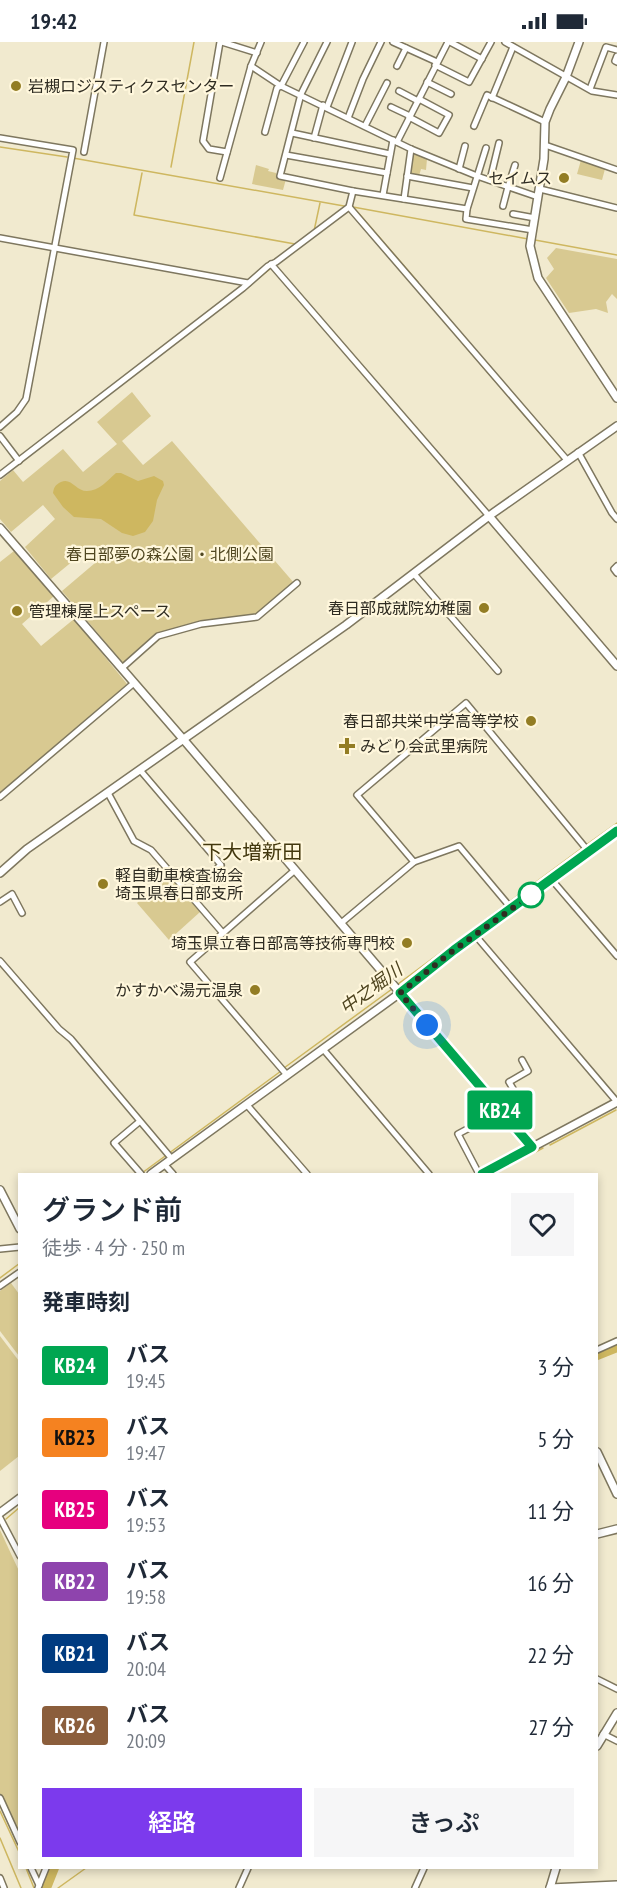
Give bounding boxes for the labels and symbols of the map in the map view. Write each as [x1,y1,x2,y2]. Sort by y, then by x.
place label: 岩槻ロジスティクスセンター [28,76,235,96]
marker: 岩槻ロジスティクスセンター [9,79,23,93]
place label: セイムス [488,168,552,188]
marker: セイムス [557,171,571,185]
park label: 春日部夢の森公園・北側公園 [66,544,274,564]
place label: 春日部成就院幼稚園 [328,598,472,618]
place label: 管理棟屋上スペース [29,601,171,621]
marker: 春日部成就院幼稚園 [477,601,491,615]
marker: 管理棟屋上スペース [10,604,24,618]
place label: 春日部共栄中学高等学校 [343,711,519,731]
marker: 春日部共栄中学高等学校 [524,714,538,728]
place label: みどり会武里病院 [360,736,488,756]
marker: みどり会武里病院 [338,737,356,755]
district label: 下大増新田 [202,839,302,865]
place label: 軽自動車検査協会 埼玉県春日部支所 [115,865,243,903]
marker: 軽自動車検査協会 埼玉県春日部支所 [96,877,110,891]
unlabelled marker [518,882,544,908]
place label: 埼玉県立春日部高等技術専門校 [171,933,395,953]
marker: 埼玉県立春日部高等技術専門校 [400,936,414,950]
water label: 中之堀川 [335,957,408,1019]
place label: かすかべ湯元温泉 [115,980,243,1000]
marker: かすかべ湯元温泉 [248,983,262,997]
your location [412,1010,442,1040]
line badge: KB24 [458,1090,542,1130]

